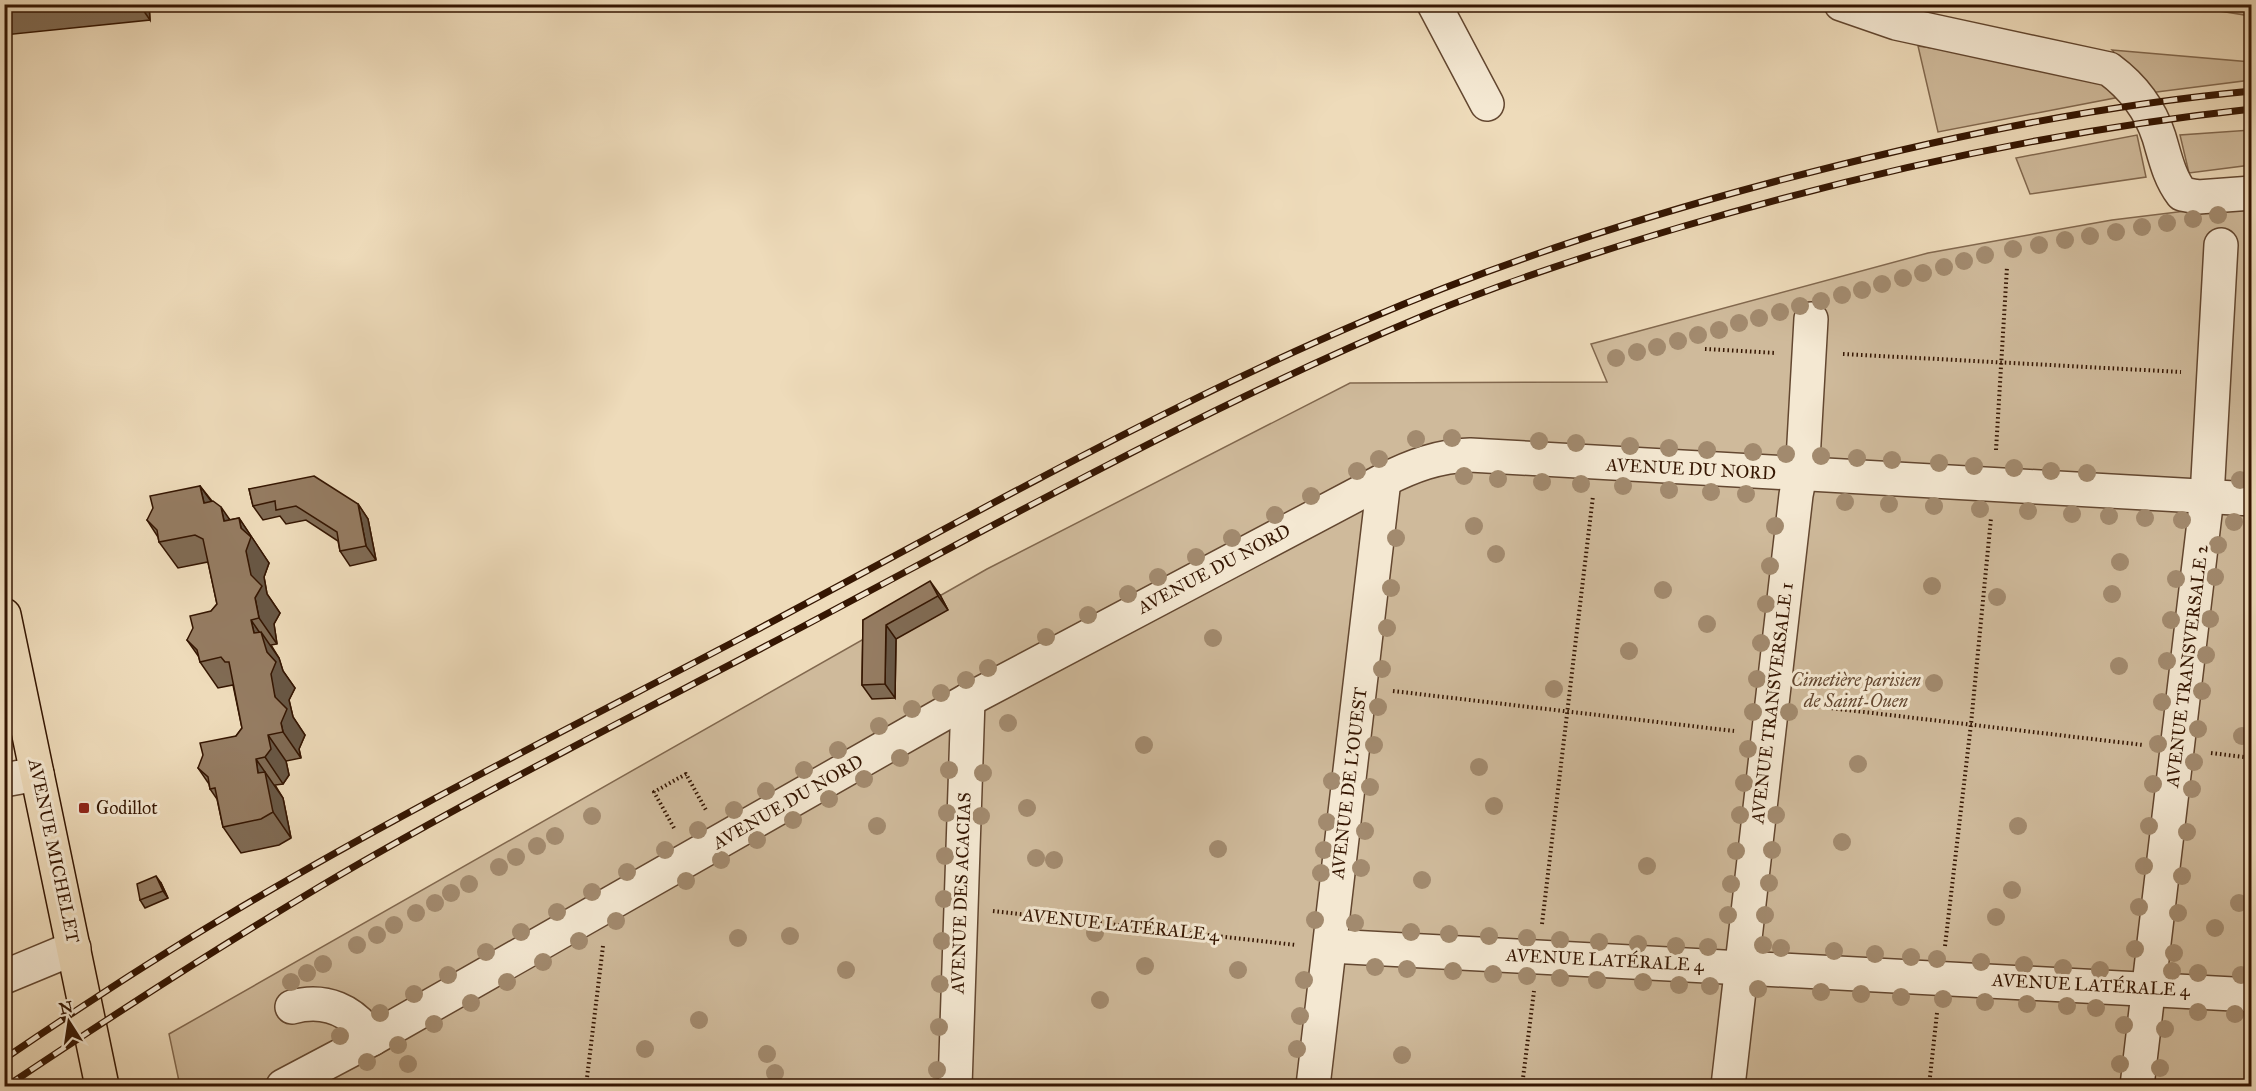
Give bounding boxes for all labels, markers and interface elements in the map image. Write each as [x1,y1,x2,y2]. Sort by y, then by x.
street label: AVENUE DU NORD [1605,454,1776,484]
street label: AVENUE DU NORD [1133,519,1294,619]
street label: AVENUE TRANSVERSALE 2 [2161,543,2213,790]
street label: AVENUE TRANSVERSALE 1 [1746,581,1798,826]
park label: Cimetière parisien de Saint-Ouen [1791,669,1922,712]
street label: AVENUE DE L'OUEST [1326,686,1372,881]
street label: AVENUE DU NORD [708,750,867,855]
street label: AVENUE MICHELET [24,756,84,945]
street label: AVENUE DES ACACIAS [946,792,976,995]
place label: Godillot [96,797,158,819]
marker: Godillot [77,801,91,815]
street label: AVENUE LATÉRALE 4 [1020,902,1222,946]
street label: AVENUE LATÉRALE 4 [1505,942,1706,976]
street label: AVENUE LATÉRALE 4 [1991,967,2192,1001]
north arrow [39,992,99,1052]
text: N [57,997,75,1019]

